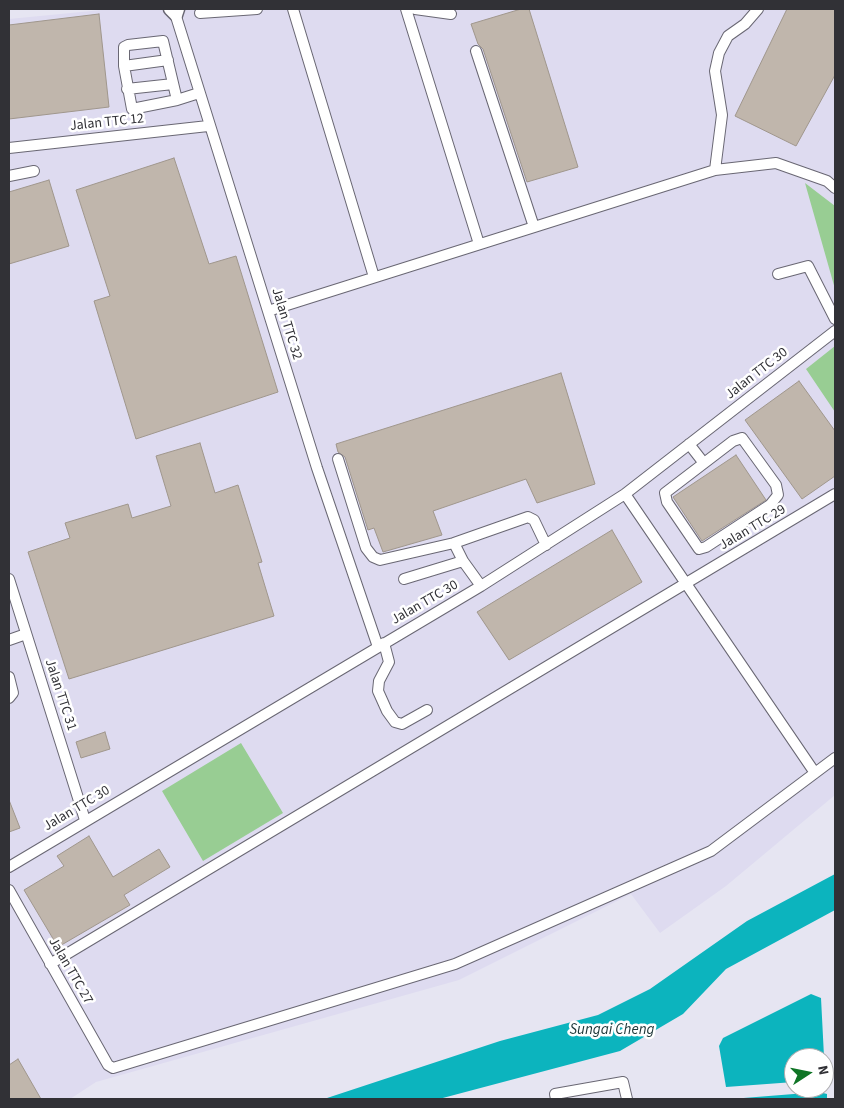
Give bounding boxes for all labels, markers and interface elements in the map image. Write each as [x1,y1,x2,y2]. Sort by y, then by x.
street label: Jalan TTC 12 [69,111,145,135]
street label: Jalan TTC 32 [267,286,305,362]
street label: Jalan TTC 30 [723,345,791,403]
street label: Jalan TTC 29 [717,502,789,554]
street label: Jalan TTC 30 [389,577,461,629]
street label: Jalan TTC 31 [41,657,79,733]
street label: Jalan TTC 30 [41,783,113,835]
street label: Jalan TTC 27 [44,935,96,1007]
water label: Sungai Cheng [570,1022,654,1040]
north arrow [784,1048,834,1098]
text: N [812,1064,833,1077]

